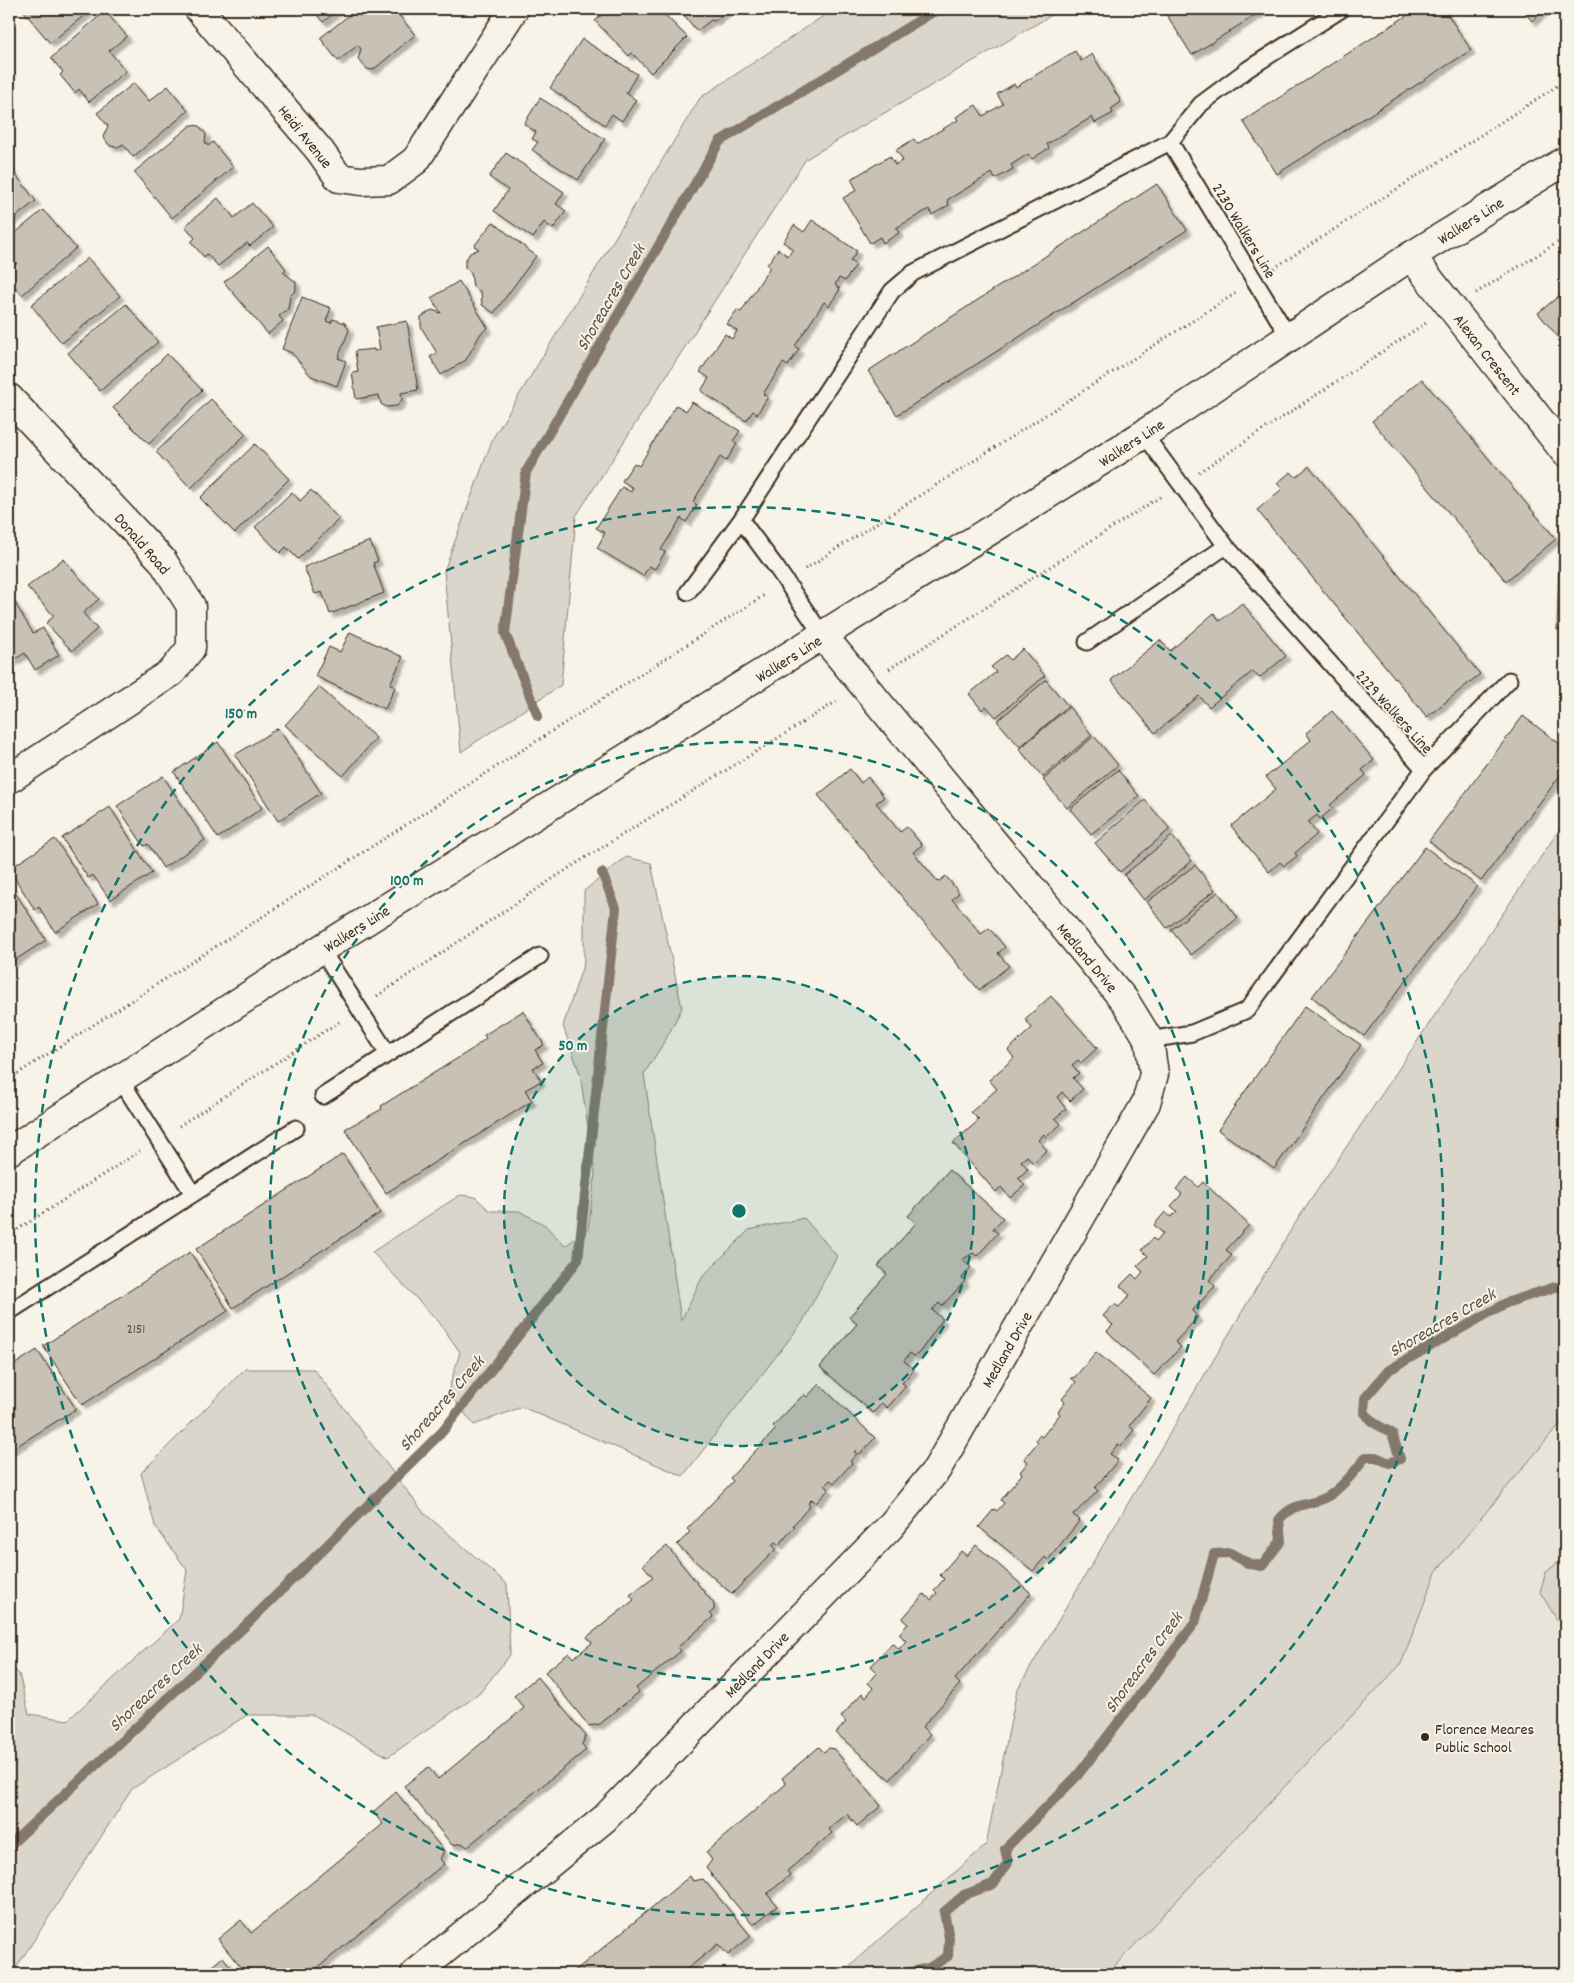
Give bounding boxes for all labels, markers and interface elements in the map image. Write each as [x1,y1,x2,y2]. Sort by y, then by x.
street label: Heidi Avenue [271,101,337,174]
street label: 2230 Walkers Line [1205,179,1280,283]
street label: Walkers Line [1434,193,1509,252]
water label: Shoreacres Creek [571,239,654,356]
street label: Alexan Crescent [1447,310,1525,401]
street label: Walkers Line [1095,414,1170,474]
street label: Donald Road [108,509,174,581]
street label: Walkers Line [752,631,827,690]
street label: 2229 Walkers Line [1349,665,1437,760]
text: 150 m [225,704,257,726]
text: 100 m [390,871,424,893]
street label: Walkers Line [320,901,395,960]
street label: Medland Drive [1050,919,1122,998]
text: 50 m [559,1036,587,1058]
centre of rings [730,1202,748,1220]
water label: Shoreacres Creek [1385,1283,1503,1365]
street label: Medland Drive [977,1308,1039,1393]
house number: 2151 [127,1320,145,1340]
water label: Shoreacres Creek [394,1350,493,1458]
water label: Shoreacres Creek [1100,1606,1191,1719]
street label: Medland Drive [720,1627,795,1704]
water label: Shoreacres Creek [104,1638,210,1739]
place label: Florence Meares Public School [1435,1719,1534,1760]
marker: Florence Meares Public School [1419,1731,1431,1743]

